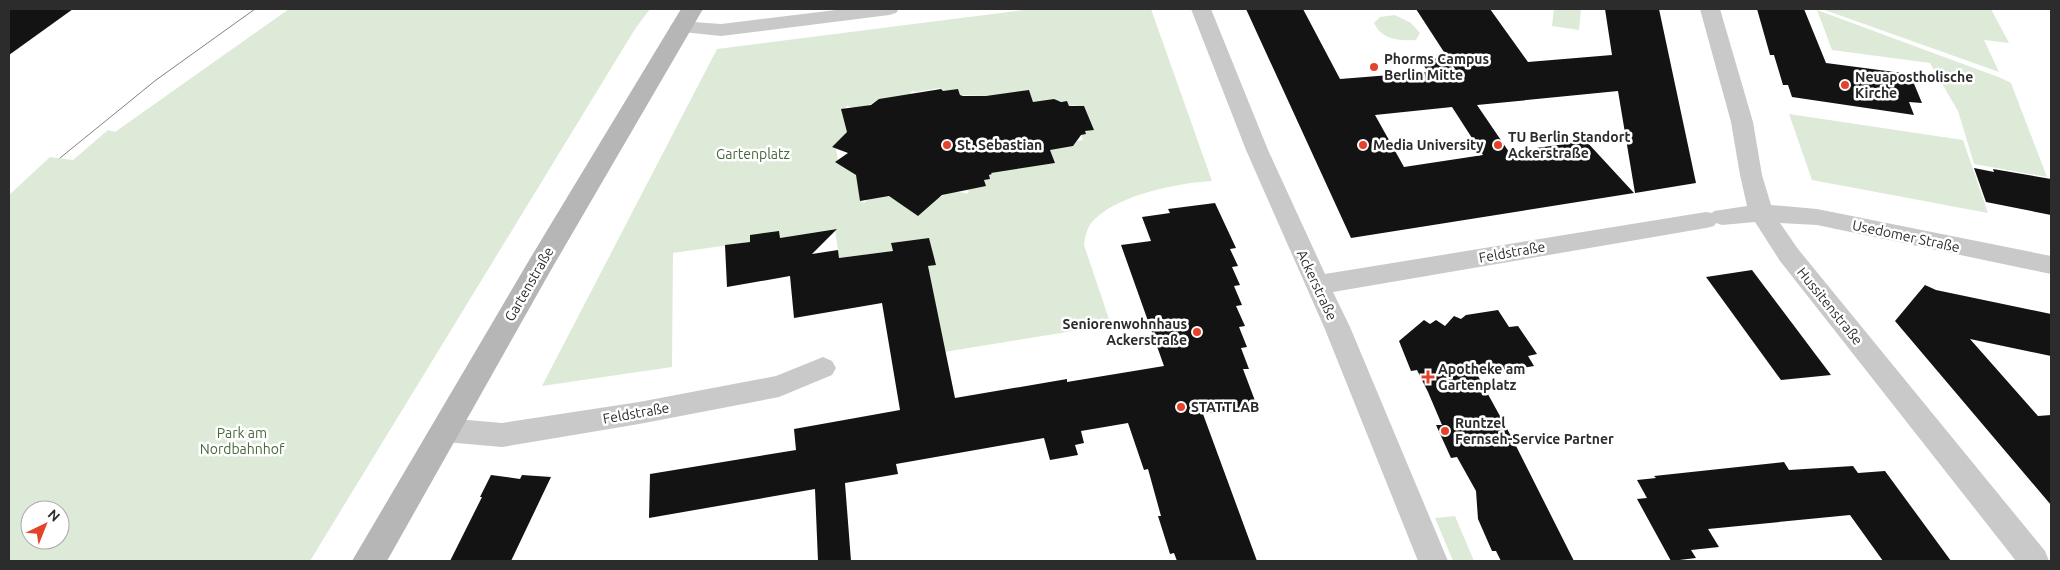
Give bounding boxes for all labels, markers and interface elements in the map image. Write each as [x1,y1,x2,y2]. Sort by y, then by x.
place label: Phorms Campus Berlin Mitte [1384,51,1490,83]
marker: Phorms Campus Berlin Mitte [1368,61,1380,73]
place label: Neuapostholische Kirche [1855,69,1973,101]
marker: Neuapostholische Kirche [1839,79,1851,91]
place label: TU Berlin Standort Ackerstraße [1508,129,1630,161]
place label: St. Sebastian [957,137,1042,153]
place label: Media University [1373,137,1484,153]
marker: St. Sebastian [941,139,953,151]
marker: Media University [1357,139,1369,151]
marker: TU Berlin Standort Ackerstraße [1492,139,1504,151]
park label: Gartenplatz [716,146,790,162]
street label: Usedomer Straße [1851,217,1961,255]
street label: Feldstraße [1478,238,1546,266]
street label: Gartenstraße [501,244,557,324]
street label: Ackerstraße [1294,247,1340,323]
street label: Hussitenstraße [1794,264,1866,348]
place label: Seniorenwohnhaus Ackerstraße [1062,316,1187,348]
marker: Seniorenwohnhaus Ackerstraße [1191,326,1203,338]
place label: Apotheke am Gartenplatz [1438,361,1525,393]
marker: Apotheke am Gartenplatz [1422,371,1434,383]
street label: Feldstraße [602,399,670,427]
place label: STATTLAB [1191,399,1259,415]
marker: STATTLAB [1175,401,1187,413]
place label: Runtzel Fernseh-Service Partner [1455,415,1614,447]
park label: Park am Nordbahnhof [200,425,285,457]
marker: Runtzel Fernseh-Service Partner [1439,425,1451,437]
north arrow [20,500,70,550]
text: N [45,506,63,525]

